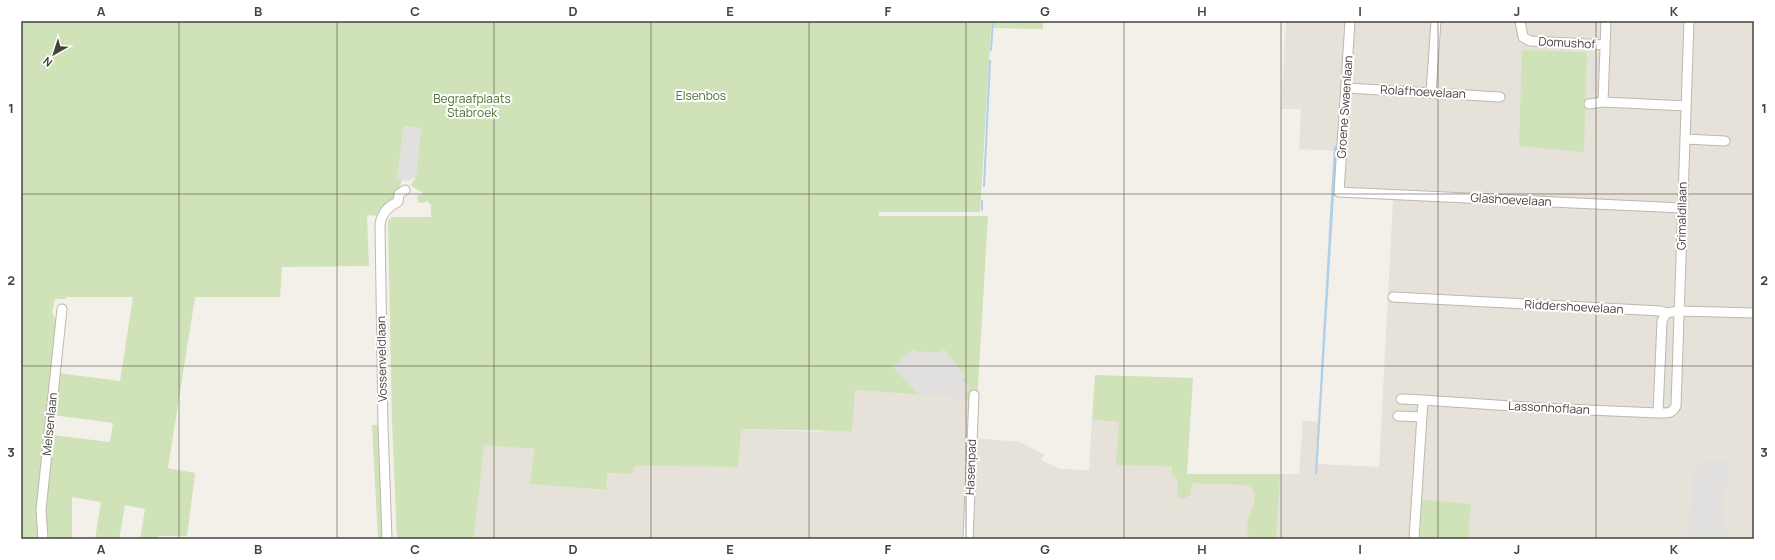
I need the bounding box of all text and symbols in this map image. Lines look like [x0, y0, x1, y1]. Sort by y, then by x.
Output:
text: A [97, 2, 106, 20]
text: B [254, 2, 262, 20]
text: C [410, 2, 420, 20]
text: D [568, 2, 578, 20]
text: E [726, 2, 734, 20]
text: F [885, 2, 892, 20]
text: G [1040, 2, 1050, 20]
text: H [1197, 2, 1207, 20]
text: I [1358, 2, 1362, 20]
text: J [1514, 2, 1520, 20]
text: K [1670, 2, 1679, 20]
street label: Domushof [1538, 33, 1597, 53]
north arrow [34, 34, 74, 74]
text: N [40, 54, 55, 70]
street label: Groene Swaenlaan [1332, 55, 1357, 159]
street label: Rolafhoevelaan [1380, 81, 1466, 102]
park label: Elsenbos [676, 87, 726, 104]
park label: Begraafplaats Stabroek [433, 90, 511, 121]
text: 1 [8, 99, 14, 117]
text: 1 [1761, 99, 1767, 117]
street label: Grimaldilaan [1672, 182, 1691, 250]
street label: Glashoevelaan [1470, 189, 1552, 210]
text: 2 [7, 271, 15, 289]
text: 2 [1760, 271, 1768, 289]
street label: Riddershoevelaan [1524, 295, 1624, 318]
street label: Vossenveldlaan [372, 316, 391, 402]
street label: Melsenlaan [38, 392, 61, 456]
street label: Lassonhoflaan [1508, 397, 1590, 418]
street label: Hasenpad [961, 439, 980, 495]
text: 3 [7, 443, 15, 461]
text: 3 [1760, 443, 1768, 461]
text: A [97, 540, 106, 558]
text: B [254, 540, 262, 558]
text: C [410, 540, 420, 558]
text: D [568, 540, 578, 558]
text: E [726, 540, 734, 558]
text: F [885, 540, 892, 558]
text: G [1040, 540, 1050, 558]
text: H [1197, 540, 1207, 558]
text: I [1358, 540, 1362, 558]
text: J [1514, 540, 1520, 558]
text: K [1670, 540, 1679, 558]

